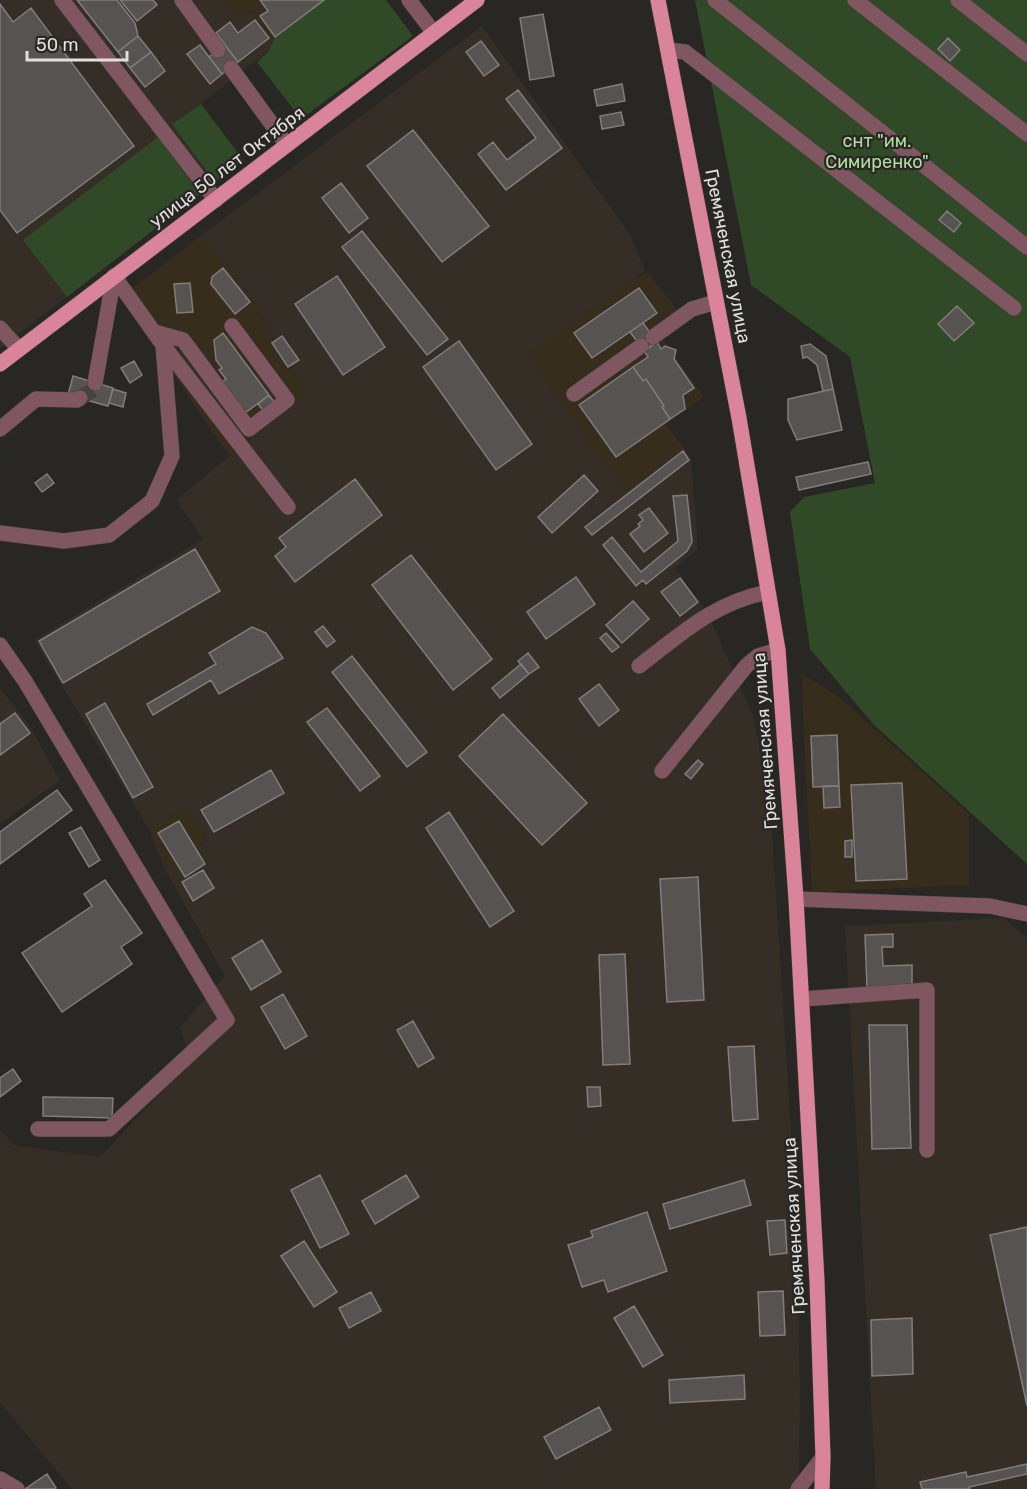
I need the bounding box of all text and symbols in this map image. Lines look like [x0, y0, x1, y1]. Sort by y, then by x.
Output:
scale bar [27, 24, 128, 62]
text: 50 m [36, 34, 79, 56]
street label: улица 50 лет Октября [145, 101, 309, 233]
park label: снт "им. Симиренко" [825, 130, 929, 173]
street label: Гремяченская улица [700, 167, 756, 345]
street label: Гремяченская улица [748, 652, 782, 830]
street label: Гремяченская улица [778, 1137, 810, 1315]

